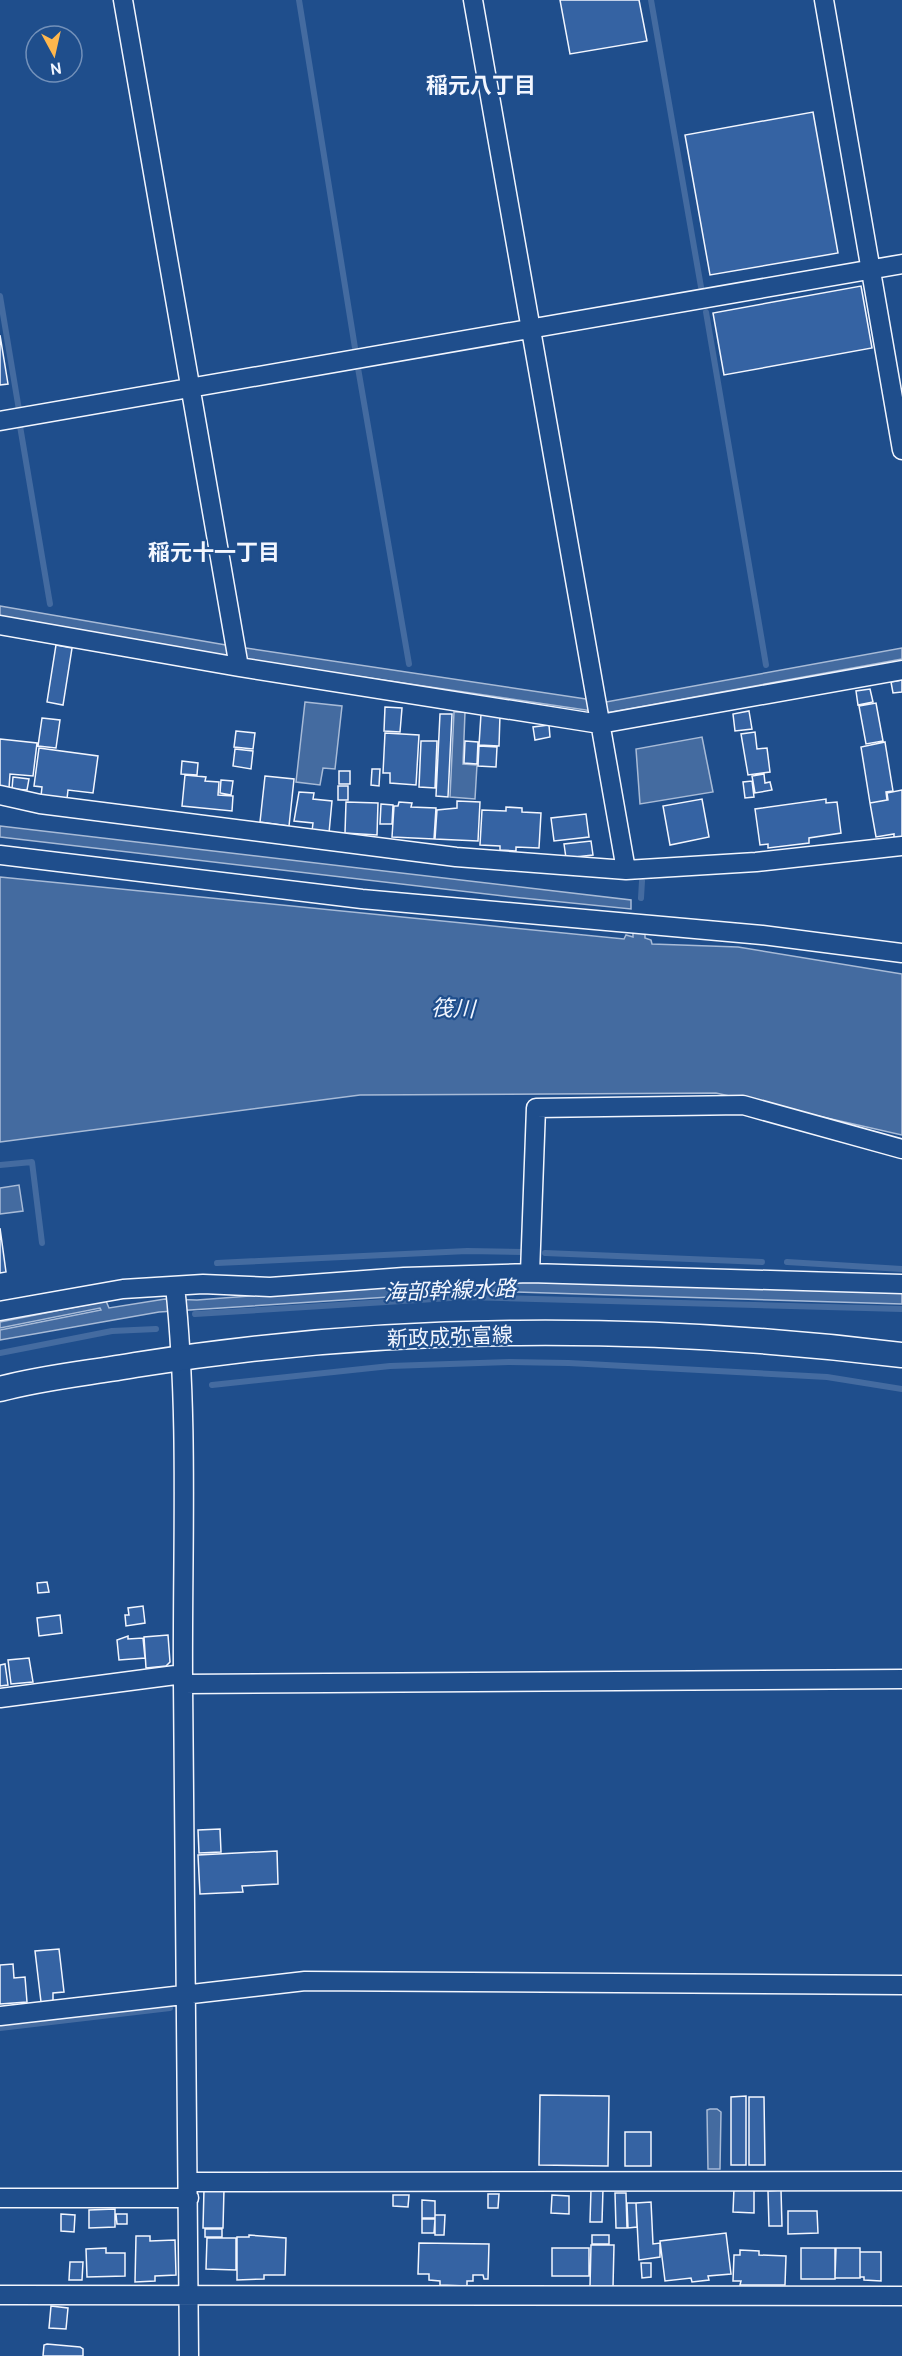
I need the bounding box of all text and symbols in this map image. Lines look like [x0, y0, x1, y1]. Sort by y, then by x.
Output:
north arrow [24, 24, 84, 84]
text: N [49, 58, 63, 79]
district label: 稲元八丁目 [426, 72, 536, 99]
district label: 稲元十一丁目 [148, 539, 280, 566]
water label: 筏川 [431, 994, 477, 1023]
water label: 海部幹線水路 [384, 1275, 518, 1306]
street label: 新政成弥富線 [387, 1322, 513, 1351]

